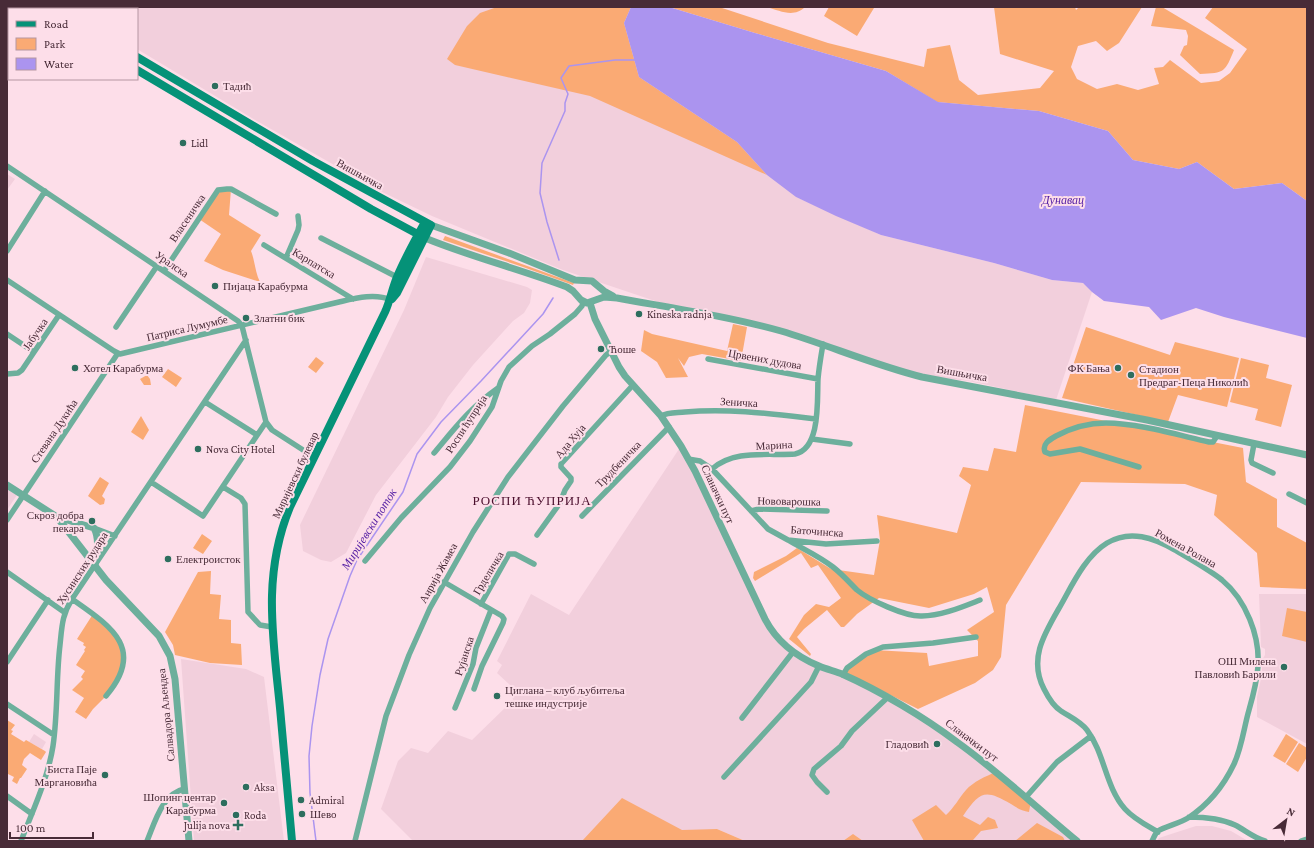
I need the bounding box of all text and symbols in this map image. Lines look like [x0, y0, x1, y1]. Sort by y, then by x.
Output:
legend [8, 8, 138, 80]
text: Road [44, 17, 69, 31]
text: Park [44, 37, 66, 51]
text: Water [44, 57, 74, 71]
place label: Тадић [223, 80, 252, 92]
marker: Тадић [210, 81, 220, 91]
place label: Lidl [191, 137, 208, 149]
marker: Lidl [178, 138, 188, 148]
street label: Вишњичка [335, 156, 385, 192]
street label: Власеничка [167, 192, 207, 244]
water label: Дунавац [1041, 193, 1084, 207]
street label: Карпатска [290, 246, 338, 281]
street label: Уралска [153, 248, 191, 280]
place label: Пијаца Карабурма [223, 280, 308, 292]
marker: Пијаца Карабурма [210, 281, 220, 291]
place label: Kineska radnja [647, 308, 712, 321]
marker: Kineska radnja [634, 309, 644, 319]
place label: Златни бик [254, 312, 306, 324]
street label: Патриса Лумумбе [145, 313, 229, 343]
marker: Златни бик [241, 313, 251, 323]
street label: Јабучка [20, 316, 50, 352]
place label: Ћоше [609, 343, 636, 355]
marker: Ћоше [596, 344, 606, 354]
street label: Црвених дудова [727, 347, 803, 371]
place label: Хотел Карабурма [83, 362, 163, 374]
place label: ФК Бања [1068, 362, 1110, 374]
marker: Хотел Карабурма [70, 363, 80, 373]
street label: Вишњичка [936, 363, 988, 383]
marker: ФК Бања [1113, 363, 1123, 373]
place label: Стадион Предраг-Пеца Николић [1139, 363, 1249, 388]
marker: Стадион Предраг-Пеца Николић [1126, 370, 1136, 380]
street label: Роспи ћуприја [443, 393, 489, 455]
street label: Зеничка [720, 395, 758, 409]
street label: Стевана Дукића [28, 397, 80, 465]
street label: Ада Хуја [552, 421, 588, 461]
street label: Миријевски булевар [270, 429, 321, 520]
street label: Трудбеничка [593, 438, 643, 490]
street label: Марина [755, 438, 793, 452]
place label: Nova City Hotel [206, 443, 275, 456]
marker: Nova City Hotel [193, 444, 203, 454]
street label: Сланачки пут [699, 463, 737, 525]
water label: Миријевски поток [338, 485, 400, 573]
district label: РОСПИ ЋУПРИЈА [472, 493, 592, 508]
street label: Нововарошка [757, 494, 821, 508]
place label: Скроз добра пекара [27, 509, 84, 534]
marker: Скроз добра пекара [87, 516, 97, 526]
street label: Баточинска [790, 523, 844, 539]
street label: Ромена Ролана [1153, 526, 1219, 570]
street label: Хусинских рудара [54, 529, 110, 606]
street label: Анрија Жамеа [417, 541, 459, 605]
street label: Грделичка [470, 549, 506, 597]
place label: Електроисток [176, 553, 241, 565]
marker: Електроисток [163, 554, 173, 564]
street label: Рујанска [452, 635, 476, 677]
place label: ОШ Милена Павловић Барили [1195, 655, 1276, 680]
marker: ОШ Милена Павловић Барили [1279, 662, 1289, 672]
street label: Салвадора Аљендеа [155, 668, 177, 762]
place label: Циглана – клуб љубитеља тешке индустрије [505, 684, 625, 709]
marker: Циглана – клуб љубитеља тешке индустрије [492, 691, 502, 701]
street label: Сланачки пут [943, 716, 1001, 764]
place label: Гладовић [885, 738, 929, 750]
marker: Гладовић [932, 739, 942, 749]
place label: Биста Паје Маргановића [35, 763, 97, 788]
marker: Биста Паје Маргановића [100, 770, 110, 780]
place label: Aksa [254, 781, 275, 793]
marker: Aksa [241, 782, 251, 792]
place label: Шопинг центар Карабурма [143, 791, 216, 816]
place label: Admiral [309, 794, 345, 806]
marker: Admiral [296, 795, 306, 805]
marker: Шопинг центар Карабурма [219, 798, 229, 808]
north arrow [1266, 800, 1306, 840]
text: N [1285, 804, 1298, 819]
place label: Шево [310, 808, 337, 820]
place label: Roda [244, 809, 266, 821]
marker: Шево [297, 809, 307, 819]
marker: Roda [231, 810, 241, 820]
scale bar [10, 814, 93, 840]
place label: Julija nova [183, 819, 230, 832]
marker: Julija nova [233, 820, 243, 830]
text: 100 m [16, 821, 46, 835]

